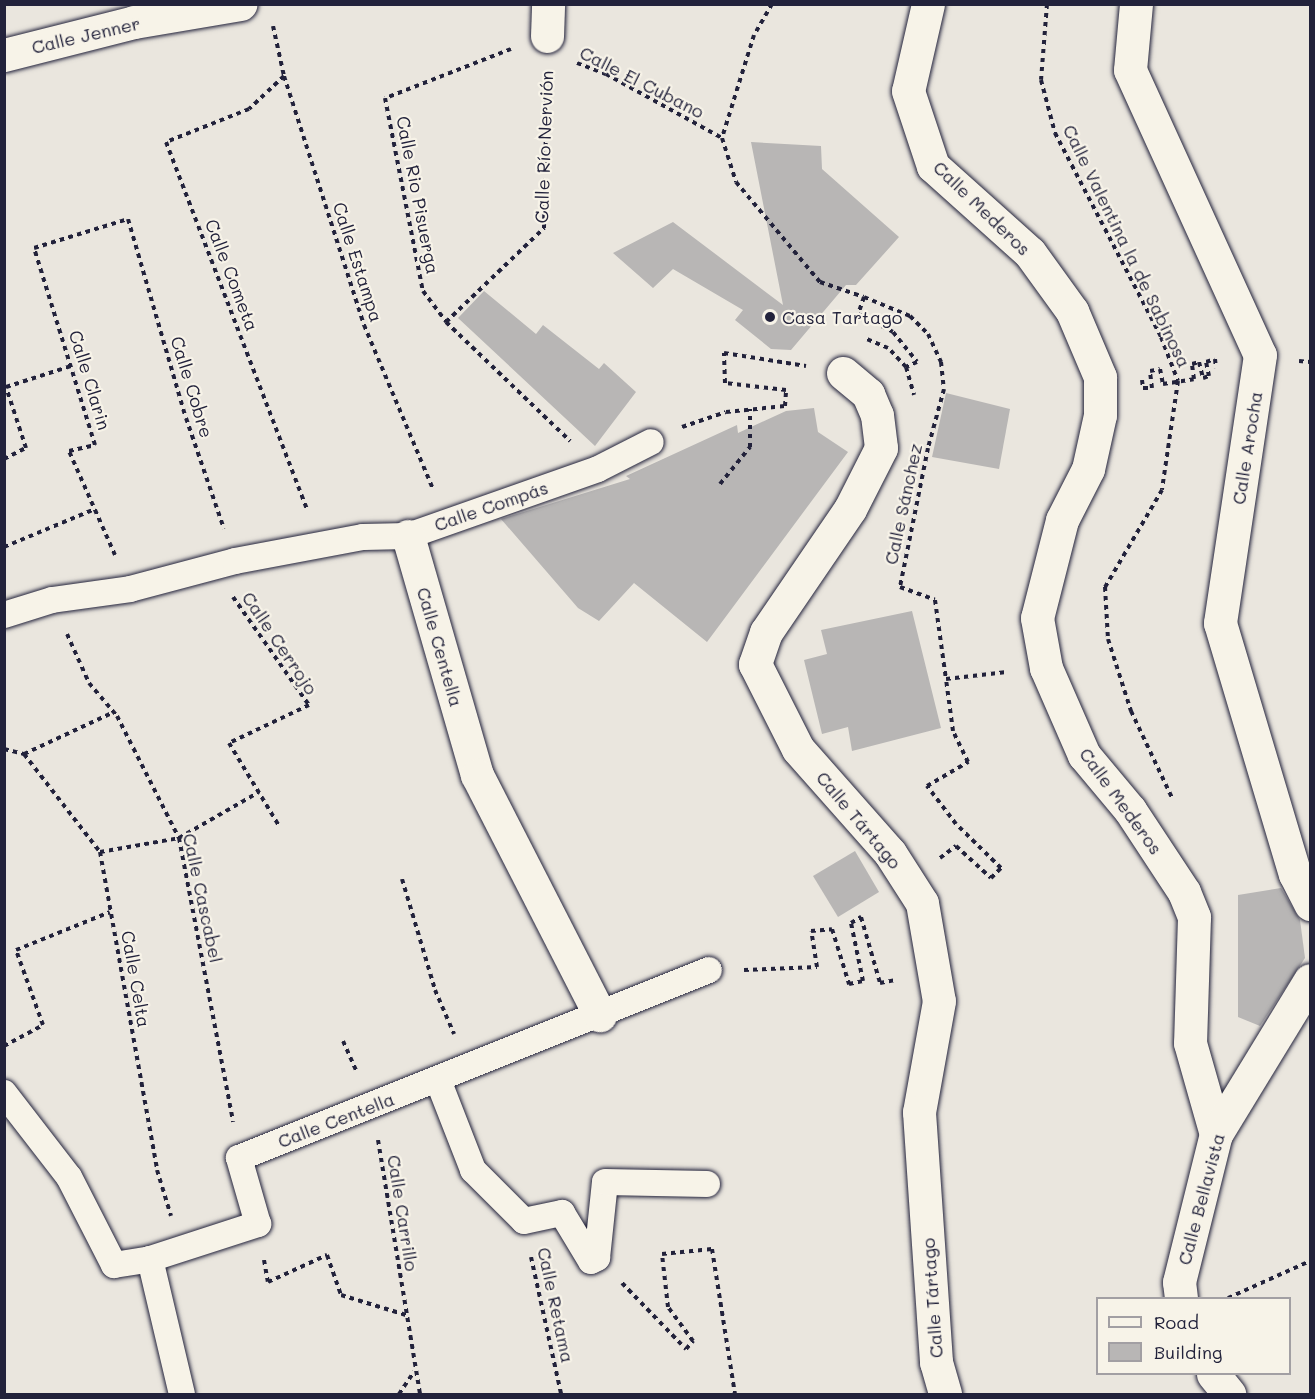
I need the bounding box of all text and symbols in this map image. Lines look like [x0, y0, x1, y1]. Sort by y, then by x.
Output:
street label: Calle Jenner [29, 12, 143, 58]
street label: Calle El Cubano [576, 41, 708, 123]
street label: Calle Río Nervión [531, 70, 557, 224]
street label: Calle Rio Pisuerga [392, 114, 444, 276]
street label: Calle Valentina la de Sabinosa [1059, 121, 1195, 371]
street label: Calle Mederos [929, 156, 1035, 260]
street label: Calle Estampa [328, 199, 388, 325]
street label: Calle Cometa [201, 216, 263, 334]
place label: Casa Tartago [782, 306, 902, 328]
marker: Casa Tartago [763, 310, 777, 324]
street label: Calle Clarin [65, 328, 115, 432]
street label: Calle Cobre [166, 334, 218, 440]
street label: Calle Arocha [1227, 390, 1267, 506]
street label: Calle Sánchez [880, 441, 926, 567]
street label: Calle Compás [431, 476, 551, 536]
street label: Calle Centella [413, 585, 467, 709]
street label: Calle Cerrojo [238, 587, 322, 699]
street label: Calle Mederos [1075, 743, 1167, 859]
street label: Calle Tártago [812, 767, 906, 873]
street label: Calle Cascabel [179, 831, 227, 965]
street label: Calle Celta [117, 929, 155, 1029]
street label: Calle Centella [275, 1088, 397, 1152]
street label: Calle Bellavista [1173, 1131, 1229, 1267]
street label: Calle Carrillo [383, 1153, 423, 1273]
street label: Calle Tártago [917, 1237, 947, 1359]
street label: Calle Retama [533, 1245, 579, 1365]
legend [1096, 1297, 1291, 1375]
text: Road [1154, 1310, 1199, 1334]
text: Building [1154, 1340, 1222, 1364]

